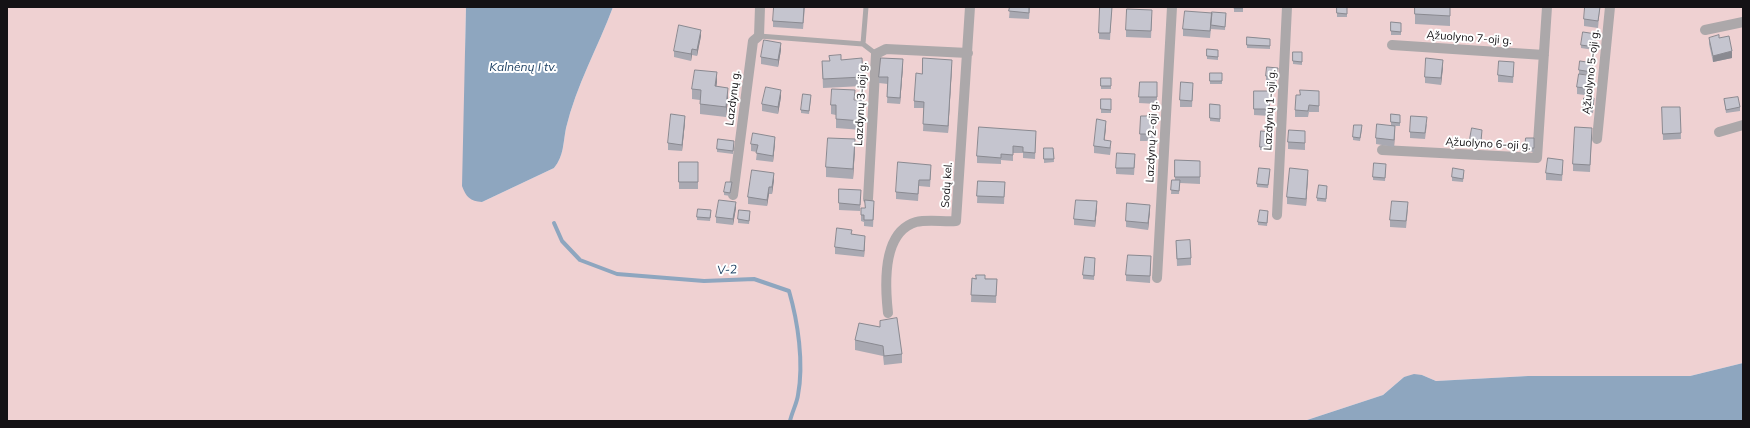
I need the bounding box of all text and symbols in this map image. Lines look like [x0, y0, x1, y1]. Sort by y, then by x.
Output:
street label: Ąžuolyno 7-oji g. [1426, 28, 1512, 48]
street label: Ąžuolyno 5-oji g. [1580, 29, 1602, 115]
water label: Kalnėnų I tv. [489, 60, 557, 74]
street label: Lazdynų 3-ioji g. [852, 62, 870, 146]
street label: Lazdynų 1-oji g. [1261, 69, 1279, 151]
street label: Lazdynų g. [723, 70, 743, 126]
street label: Lazdynų 2-oji g. [1143, 101, 1161, 183]
street label: Ąžuolyno 6-oji g. [1445, 135, 1531, 153]
street label: Sodų kel. [939, 162, 955, 208]
water label: V-2 [717, 262, 737, 278]

